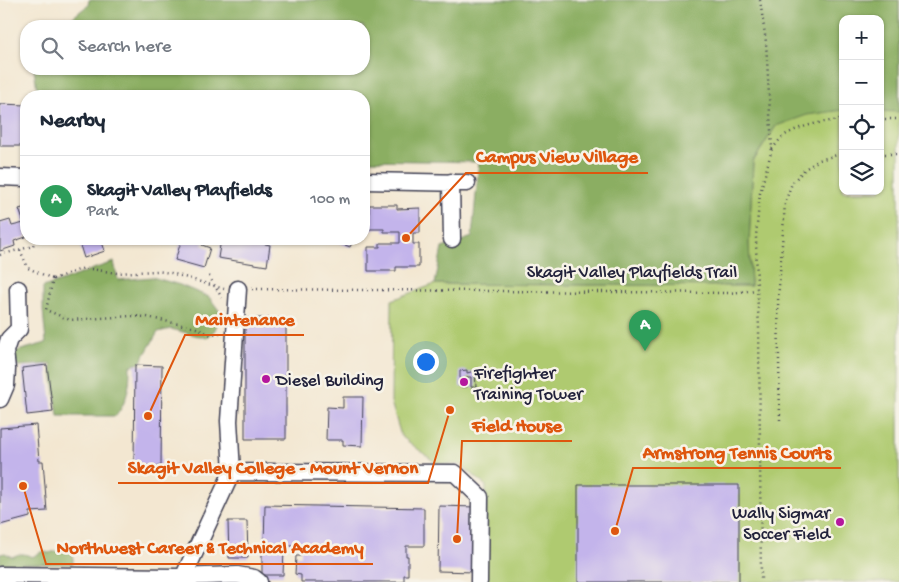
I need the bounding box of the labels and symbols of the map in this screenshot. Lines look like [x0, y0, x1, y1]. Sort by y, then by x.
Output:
callout: Campus View Village [466, 139, 648, 173]
text: Campus View Village [475, 147, 639, 170]
street label: Skagit Valley Playfields Trail [527, 263, 737, 284]
callout: Maintenance [185, 301, 304, 335]
text: Maintenance [195, 310, 296, 333]
pin: A [629, 310, 661, 351]
your location [413, 349, 439, 375]
place label: Firefighter Training Tower [473, 364, 584, 406]
place label: Diesel Building [275, 371, 384, 392]
marker: Diesel Building [260, 373, 272, 385]
marker: Firefighter Training Tower [458, 376, 470, 388]
callout: Field House [462, 407, 572, 441]
text: Field House [471, 416, 563, 439]
callout: Armstrong Tennis Courts [633, 434, 841, 468]
text: Armstrong Tennis Courts [642, 443, 832, 466]
callout: Skagit Valley College - Mount Vernon [118, 449, 428, 483]
text: Skagit Valley College - Mount Vernon [128, 458, 419, 481]
place label: Wally Sigmar Soccer Field [732, 504, 832, 546]
marker: Wally Sigmar Soccer Field [834, 516, 846, 528]
callout: Northwest Career & Technical Academy [46, 530, 373, 564]
text: Northwest Career & Technical Academy [56, 538, 364, 561]

